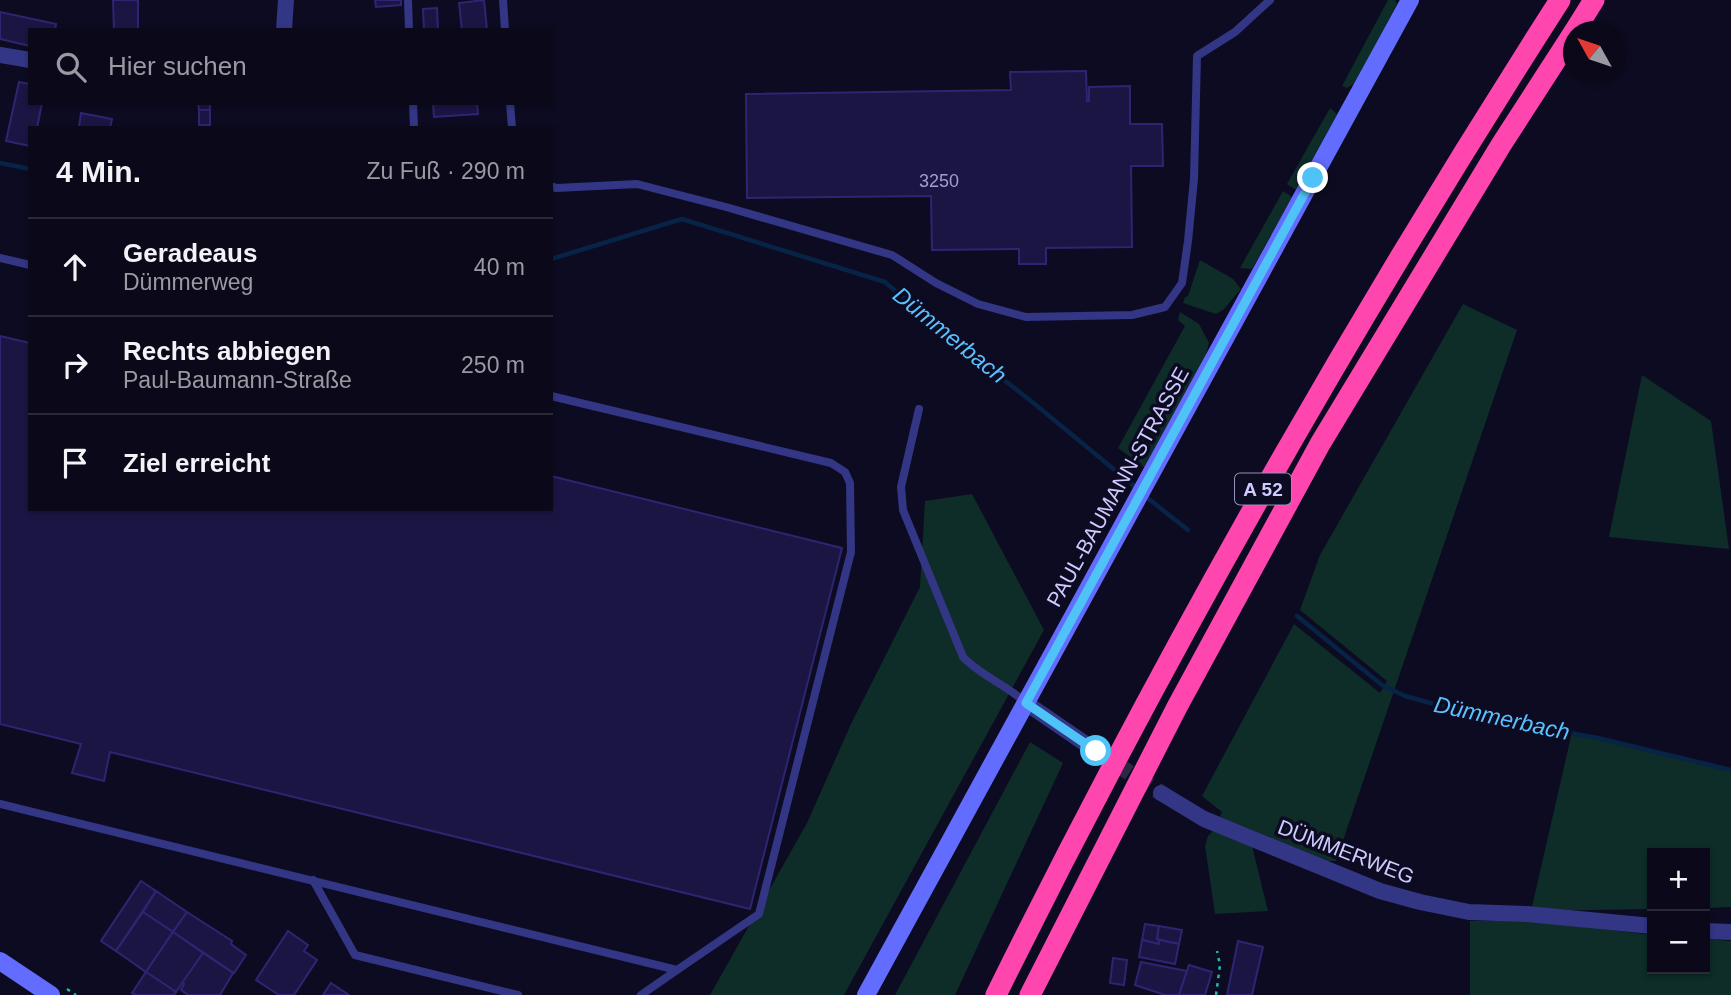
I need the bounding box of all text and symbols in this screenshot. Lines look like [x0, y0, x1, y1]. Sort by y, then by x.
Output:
north arrow [1563, 21, 1626, 84]
search box [28, 28, 553, 105]
icon: search [52, 48, 90, 86]
text: Hier suchen [108, 51, 247, 81]
text: 4 Min. [56, 155, 141, 188]
text: Zu Fuß · 290 m [367, 158, 525, 184]
route end [1297, 162, 1328, 193]
house number: 3250 [919, 171, 959, 191]
text: Geradeaus [123, 238, 257, 268]
icon: ahead [56, 248, 94, 286]
text: 40 m [474, 254, 525, 280]
text: Dümmerweg [123, 269, 253, 295]
water label: Dümmerbach [888, 281, 1012, 389]
text: Rechts abbiegen [123, 336, 331, 366]
icon: right [56, 346, 94, 384]
text: 250 m [461, 352, 525, 378]
street label: PAUL-BAUMANN-STRASSE [1042, 363, 1193, 611]
text: Paul-Baumann-Straße [123, 367, 352, 393]
icon: arrive [56, 444, 94, 482]
text: Ziel erreicht [123, 448, 270, 478]
road number: A 52 [1235, 474, 1291, 504]
water label: Dümmerbach [1432, 691, 1572, 745]
route start [1080, 735, 1111, 766]
street label: DÜMMERWEG [1275, 815, 1418, 888]
map controls [1647, 848, 1710, 974]
button: + [1647, 848, 1710, 911]
button: − [1647, 911, 1710, 974]

